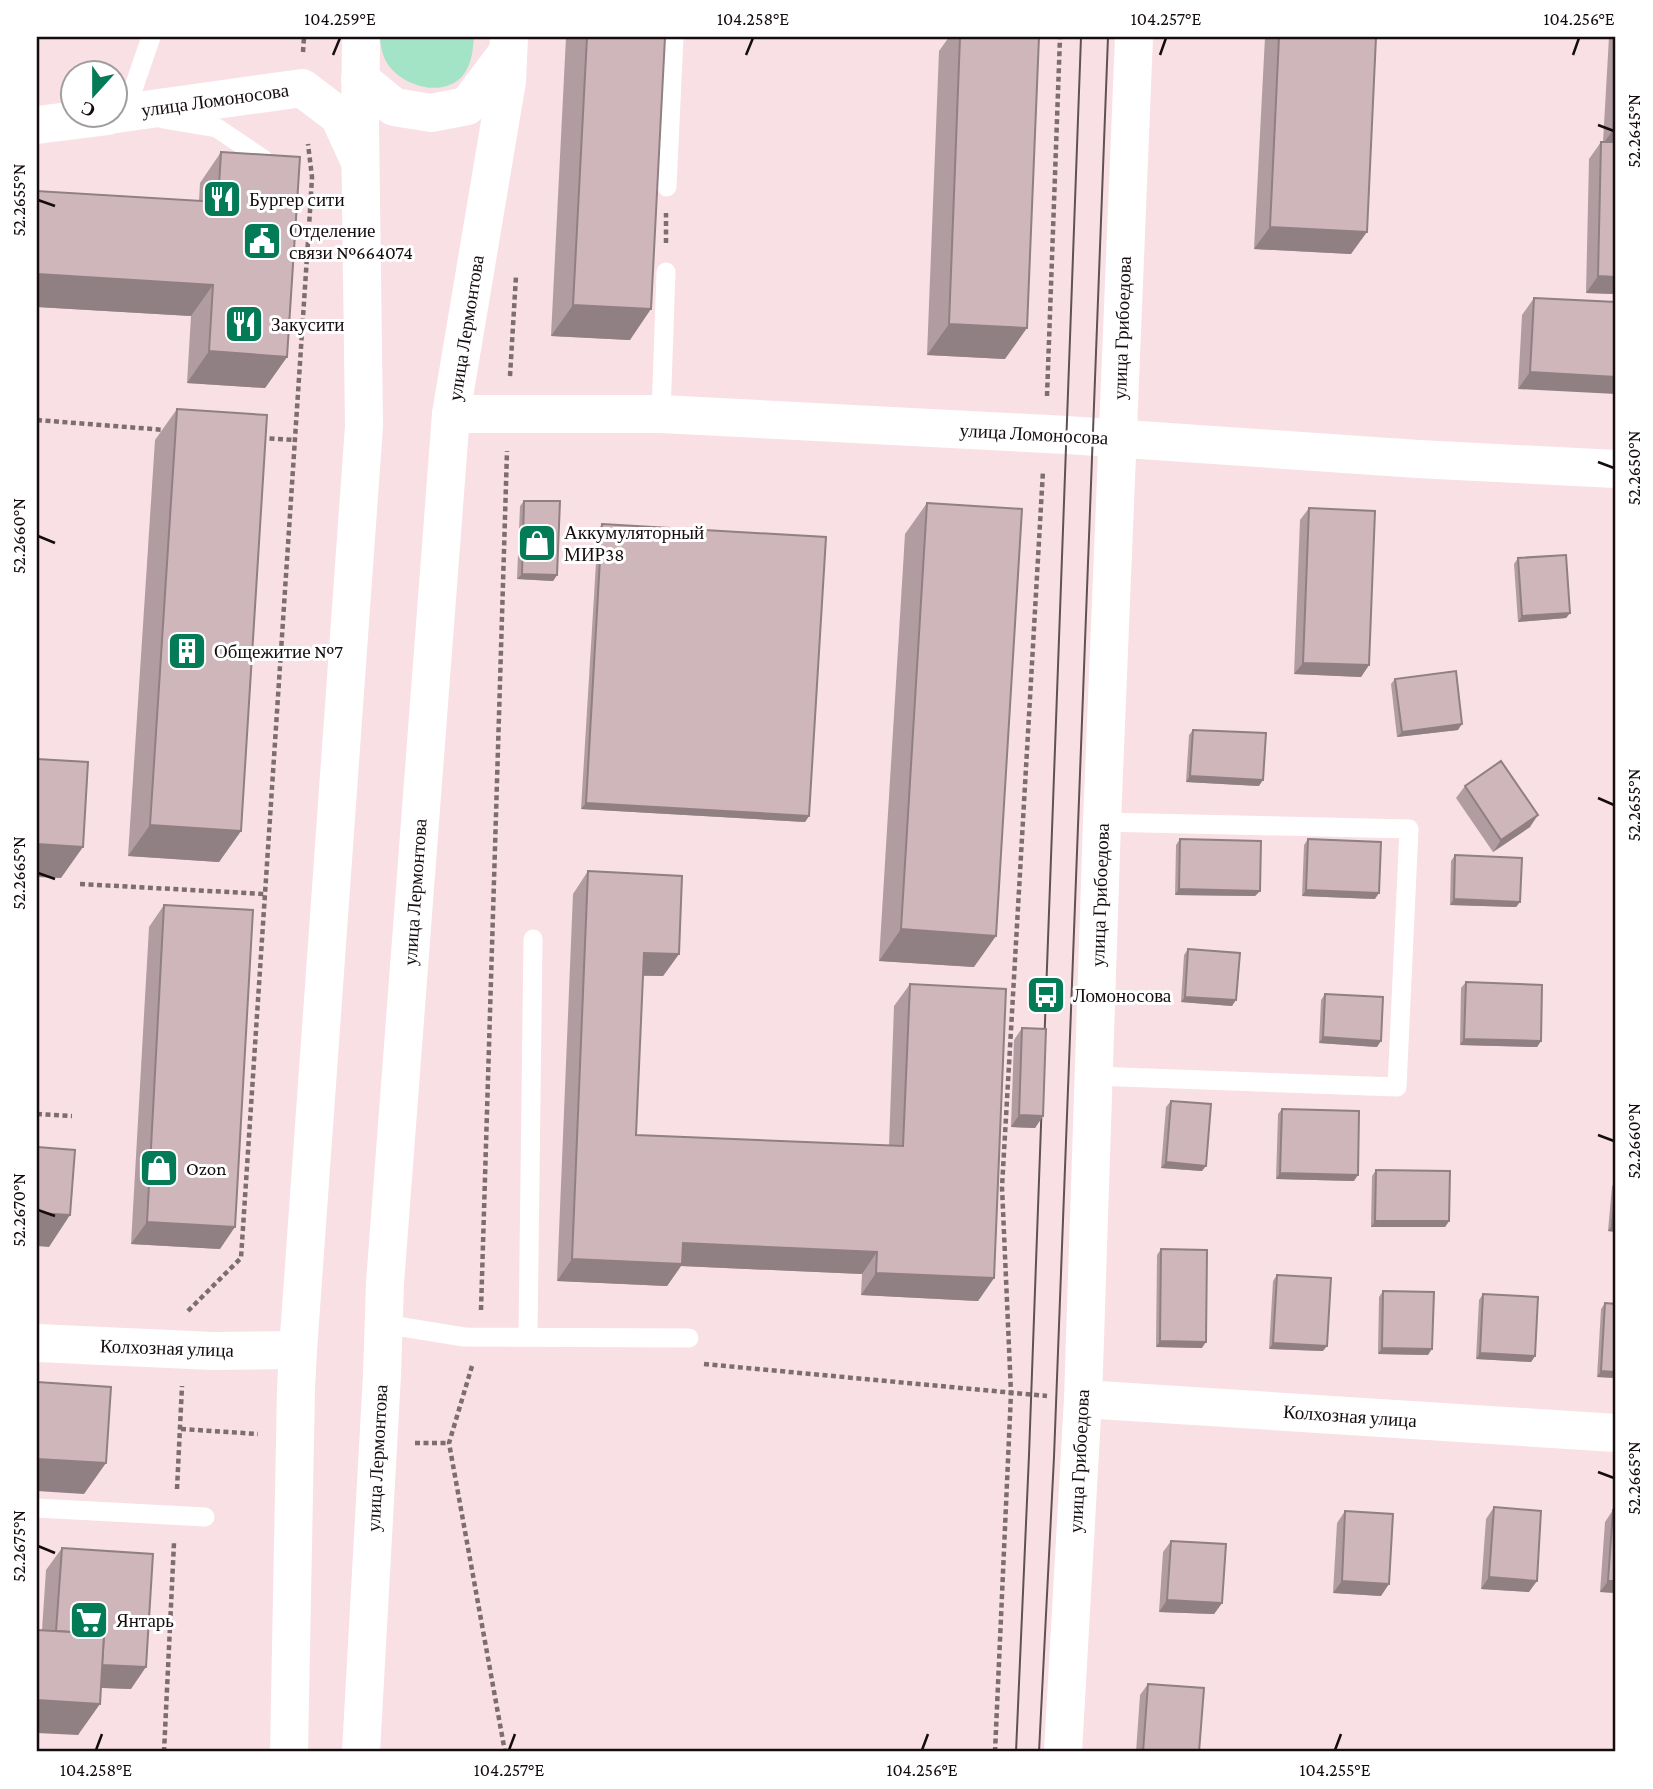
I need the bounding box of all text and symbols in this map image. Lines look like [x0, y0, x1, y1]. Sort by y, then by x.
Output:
text: 104.259°E [304, 9, 376, 29]
text: 104.258°E [717, 9, 789, 29]
text: 104.257°E [1131, 9, 1201, 29]
text: 104.256°E [1543, 9, 1615, 29]
north arrow [60, 60, 130, 130]
street label: улица Ломоносова [140, 79, 291, 121]
text: 52.2645°N [1624, 94, 1644, 168]
text: С [78, 97, 98, 122]
text: 52.2655°N [9, 163, 29, 237]
restaurant icon: Бургер сити [201, 178, 243, 220]
place label: Бургер сити [249, 189, 345, 210]
public building icon: Отделение связи №664074 [241, 220, 283, 262]
place label: Отделение связи №664074 [289, 220, 413, 263]
street label: улица Лермонтова [444, 253, 488, 402]
street label: улица Грибоедова [1109, 255, 1135, 400]
restaurant icon: Закусити [223, 303, 265, 345]
place label: Закусити [271, 314, 345, 335]
street label: улица Ломоносова [959, 420, 1109, 448]
text: 52.2650°N [1624, 430, 1644, 506]
text: 52.2660°N [9, 498, 29, 574]
shop icon: Аккумуляторный МИР38 [516, 522, 558, 564]
place label: Аккумуляторный МИР38 [564, 522, 704, 565]
building icon: Общежитие №7 [166, 630, 208, 672]
place label: Общежитие №7 [214, 641, 343, 662]
text: 52.2655°N [1624, 768, 1644, 842]
street label: улица Лермонтова [399, 817, 431, 966]
street label: улица Грибоедова [1087, 822, 1113, 967]
text: 52.2665°N [9, 836, 29, 910]
bus stop icon: Ломоносова [1025, 974, 1067, 1016]
place label: Ломоносова [1073, 985, 1172, 1006]
text: 52.2660°N [1624, 1103, 1644, 1179]
shop icon: Ozon [138, 1147, 180, 1189]
place label: Ozon [186, 1158, 226, 1179]
text: 52.2670°N [9, 1173, 29, 1247]
street label: Колхозная улица [100, 1335, 235, 1361]
street label: улица Лермонтова [363, 1383, 391, 1532]
street label: улица Грибоедова [1065, 1388, 1093, 1533]
street label: Колхозная улица [1282, 1401, 1418, 1431]
text: 52.2665°N [1624, 1441, 1644, 1515]
text: 52.2675°N [9, 1510, 29, 1582]
supermarket icon: Янтарь [68, 1599, 110, 1641]
place label: Янтарь [116, 1610, 174, 1631]
text: 104.258°E [60, 1760, 132, 1780]
text: 104.257°E [474, 1760, 544, 1780]
text: 104.256°E [886, 1760, 958, 1780]
text: 104.255°E [1300, 1760, 1371, 1780]

